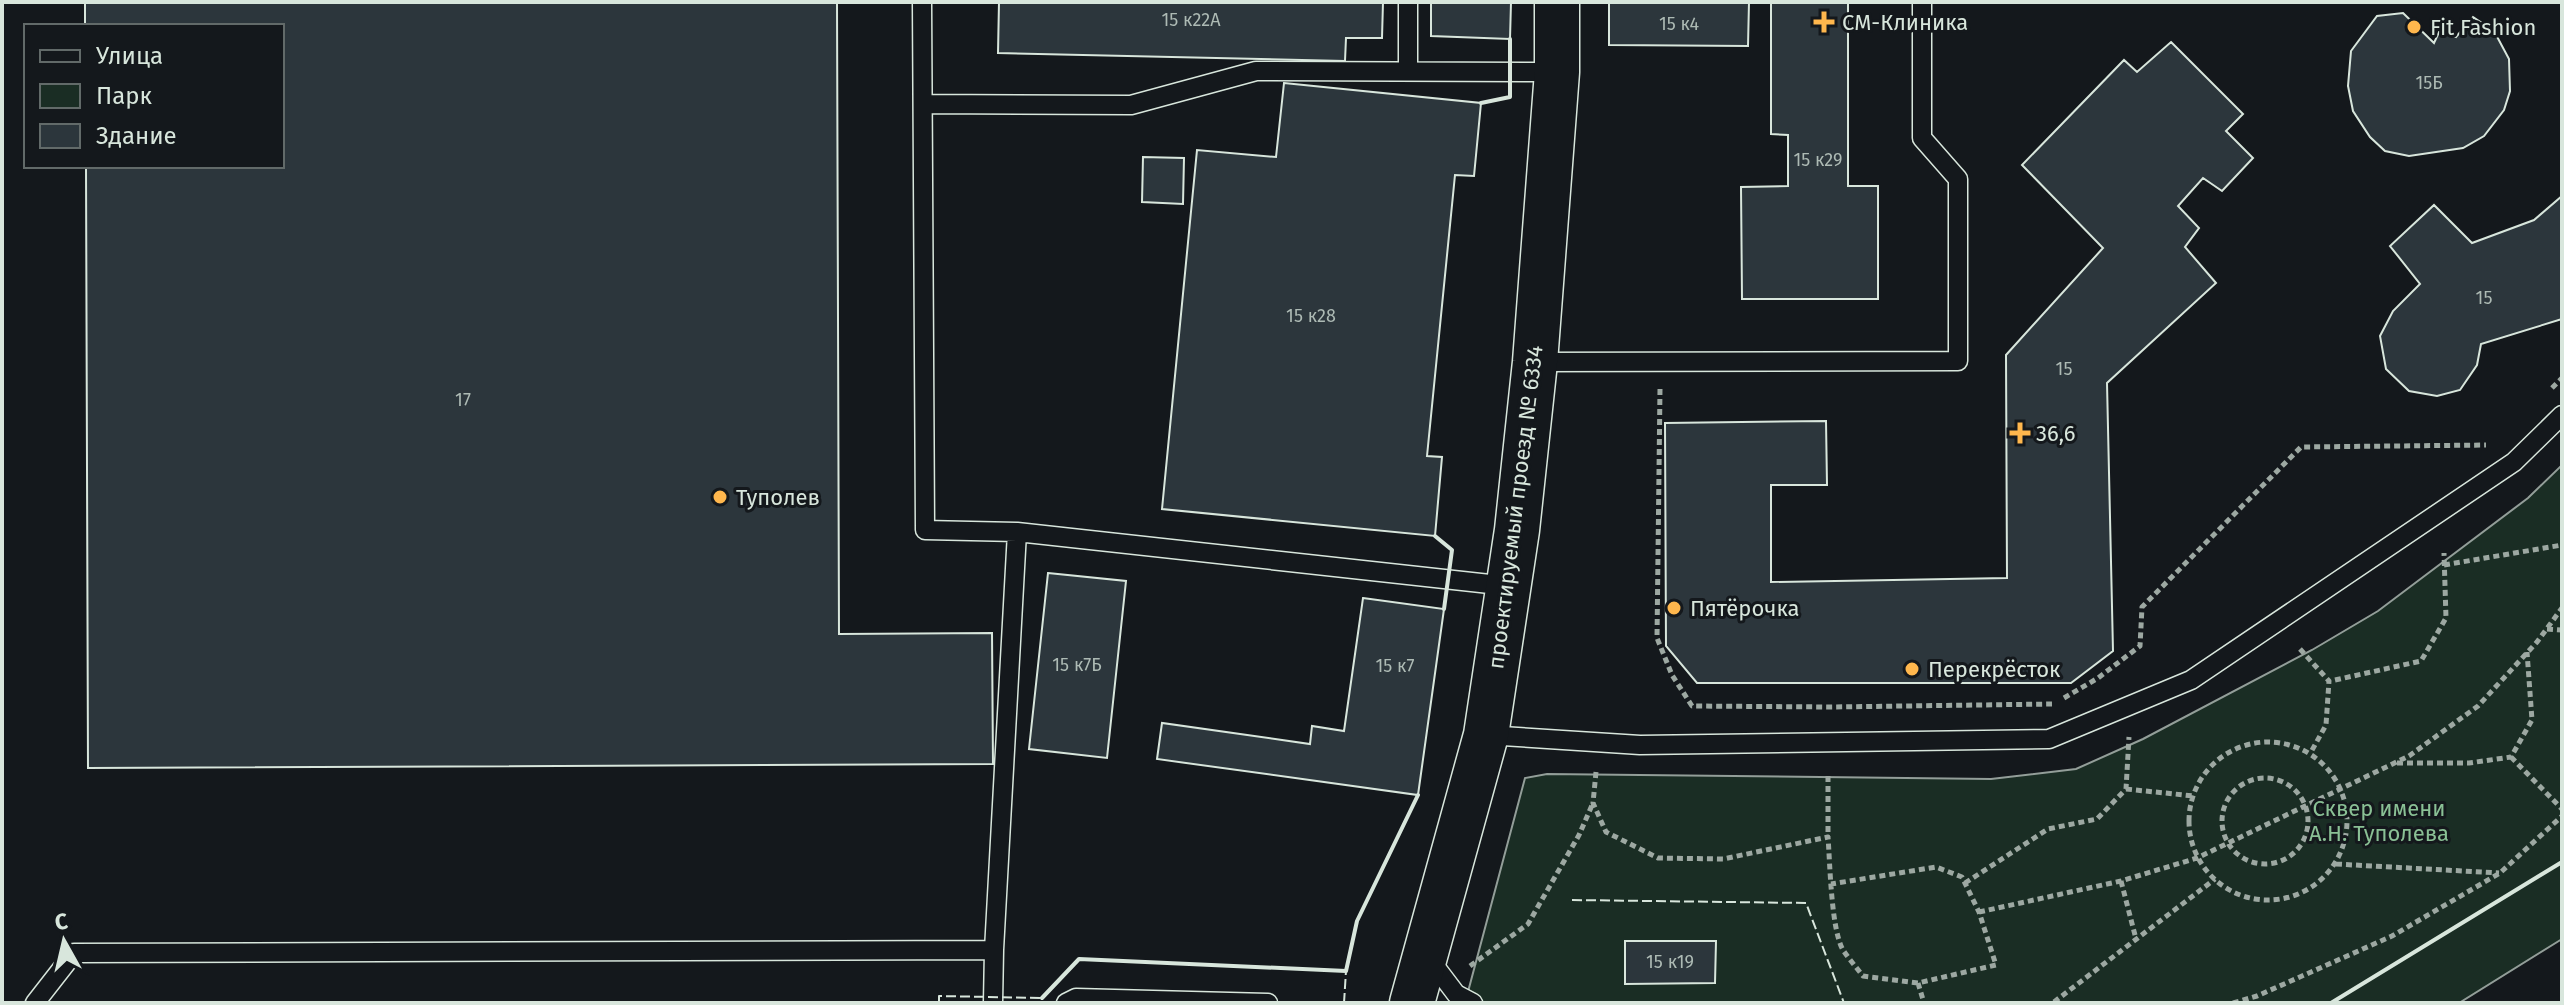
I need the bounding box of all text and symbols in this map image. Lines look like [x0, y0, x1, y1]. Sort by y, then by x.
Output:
house number: 15 к22А [1161, 9, 1221, 31]
place label: СМ-Клиника [1842, 9, 1968, 36]
marker: СМ-Клиника [1813, 11, 1835, 33]
house number: 15 к4 [1659, 13, 1700, 35]
place label: Fit Fashion [2430, 14, 2536, 41]
marker: Fit Fashion [2405, 18, 2423, 36]
legend [24, 24, 284, 168]
text: Улица [96, 42, 163, 70]
house number: 15Б [2415, 72, 2443, 94]
text: Парк [96, 82, 153, 110]
text: Здание [96, 122, 177, 150]
house number: 15 к29 [1793, 149, 1843, 171]
house number: 15 [2476, 287, 2492, 309]
house number: 15 к28 [1286, 305, 1336, 327]
street label: проектируемый проезд № 6334 [1482, 343, 1549, 670]
house number: 15 [2056, 358, 2072, 380]
house number: 17 [455, 389, 471, 411]
place label: 36,6 [2036, 420, 2076, 447]
marker: 36,6 [2011, 424, 2029, 442]
place label: Туполев [736, 484, 820, 511]
marker: Туполев [711, 488, 729, 506]
place label: Пятёрочка [1690, 595, 1799, 622]
marker: Пятёрочка [1665, 599, 1683, 617]
house number: 15 к7Б [1052, 654, 1102, 676]
house number: 15 к7 [1376, 655, 1414, 677]
place label: Перекрёсток [1928, 656, 2061, 683]
marker: Перекрёсток [1903, 660, 1921, 678]
park label: Сквер имени А.Н. Туполева [2309, 795, 2449, 847]
north arrow [24, 901, 104, 981]
text: С [53, 907, 70, 936]
house number: 15 к19 [1646, 951, 1694, 973]

